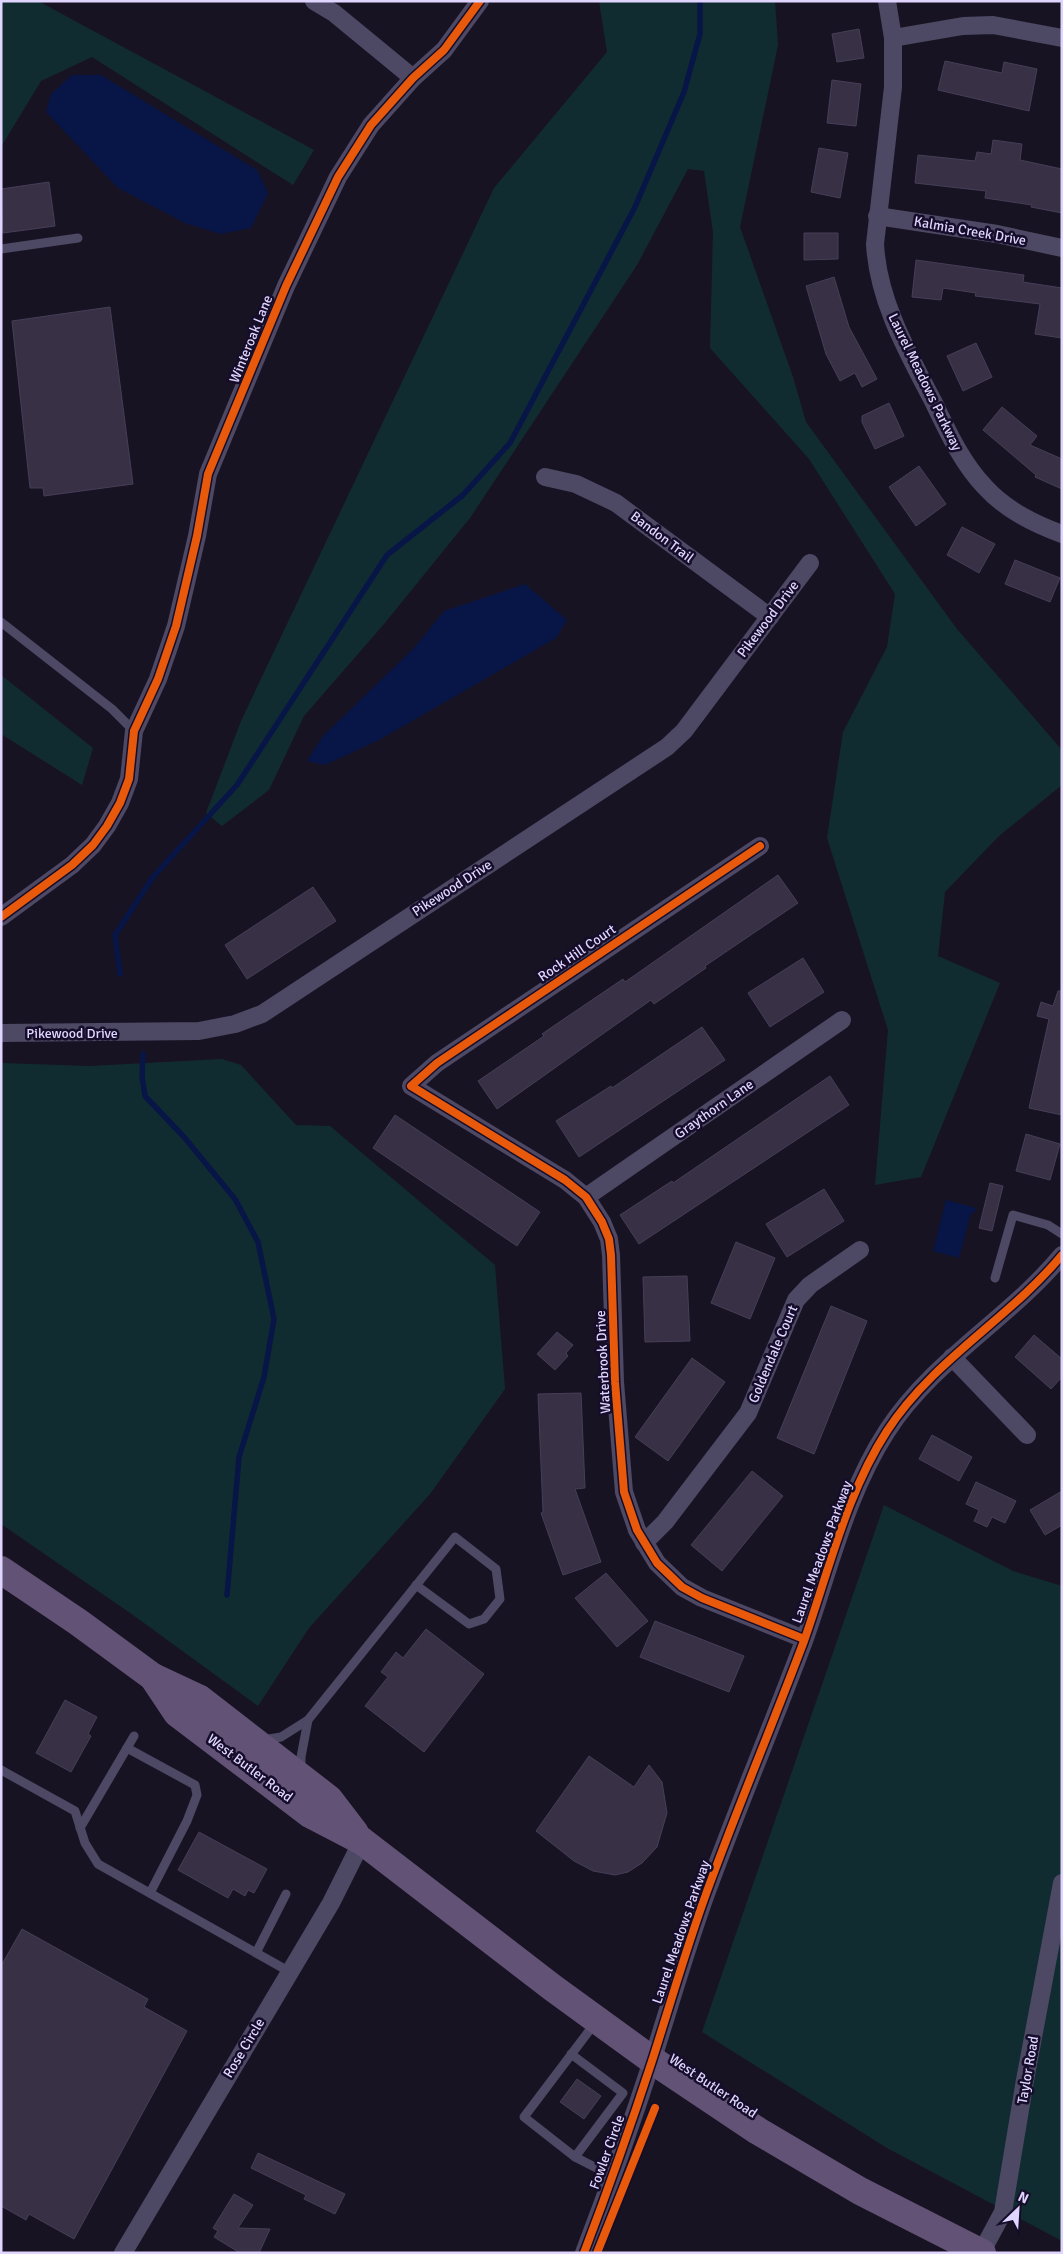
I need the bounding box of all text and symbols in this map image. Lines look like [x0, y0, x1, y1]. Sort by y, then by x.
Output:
street label: Kalmia Creek Drive [913, 213, 1027, 249]
street label: Winteroak Lane [226, 293, 276, 385]
street label: Laurel Meadows Parkway [884, 311, 966, 454]
street label: Bandon Trail [627, 508, 697, 566]
street label: Pikewood Drive [734, 577, 802, 661]
street label: Pikewood Drive [409, 856, 495, 920]
street label: Rock Hill Court [535, 921, 619, 985]
street label: Pikewood Drive [26, 1025, 118, 1042]
street label: Graythorn Lane [671, 1076, 757, 1142]
street label: Goldendale Court [745, 1302, 801, 1405]
street label: Waterbrook Drive [592, 1310, 614, 1414]
street label: Laurel Meadows Parkway [788, 1478, 856, 1626]
street label: West Butler Road [204, 1730, 296, 1806]
street label: Laurel Meadows Parkway [648, 1858, 714, 2006]
street label: Rose Circle [220, 2015, 268, 2081]
street label: Taylor Road [1014, 2035, 1042, 2105]
street label: West Butler Road [666, 2050, 760, 2122]
street label: Fowler Circle [586, 2112, 628, 2192]
north arrow [993, 2184, 1043, 2234]
text: N [1015, 2188, 1031, 2207]

